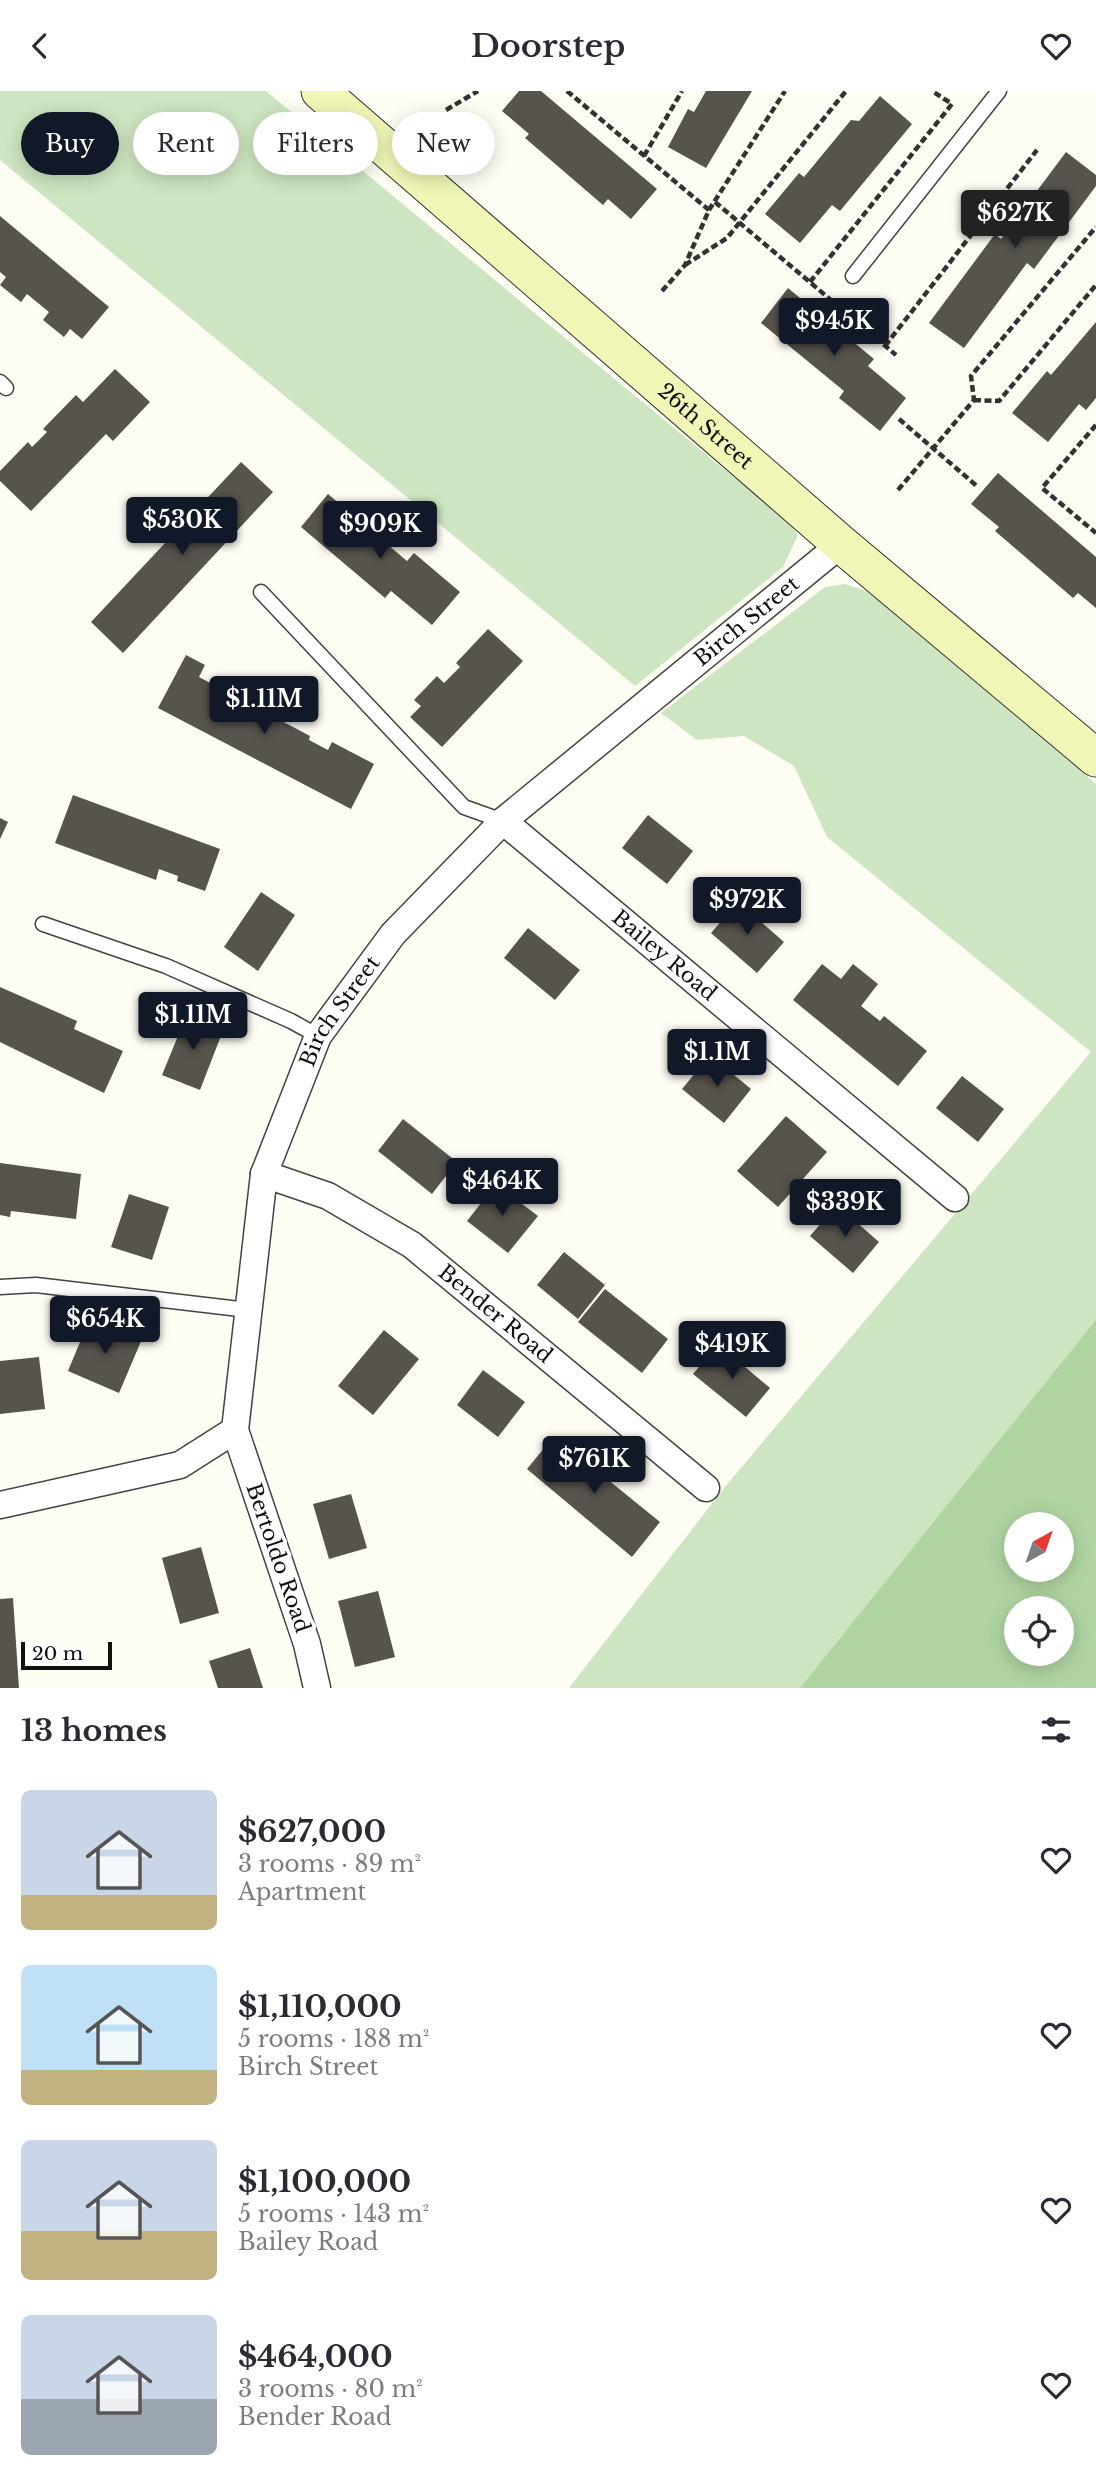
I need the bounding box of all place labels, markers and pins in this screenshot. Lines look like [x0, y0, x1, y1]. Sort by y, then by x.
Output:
pin: $627K [966, 191, 1064, 250]
pin: $945K [785, 299, 883, 358]
pin: $530K [133, 497, 231, 557]
pin: $909K [331, 501, 429, 561]
pin: $1.11M [207, 677, 321, 736]
pin: $972K [698, 877, 796, 937]
pin: $1.11M [136, 993, 250, 1052]
pin: $1.1M [668, 1030, 766, 1089]
pin: $464K [453, 1159, 551, 1218]
pin: $339K [796, 1179, 894, 1239]
pin: $654K [56, 1297, 154, 1356]
pin: $419K [683, 1321, 781, 1381]
pin: $761K [545, 1437, 643, 1496]

